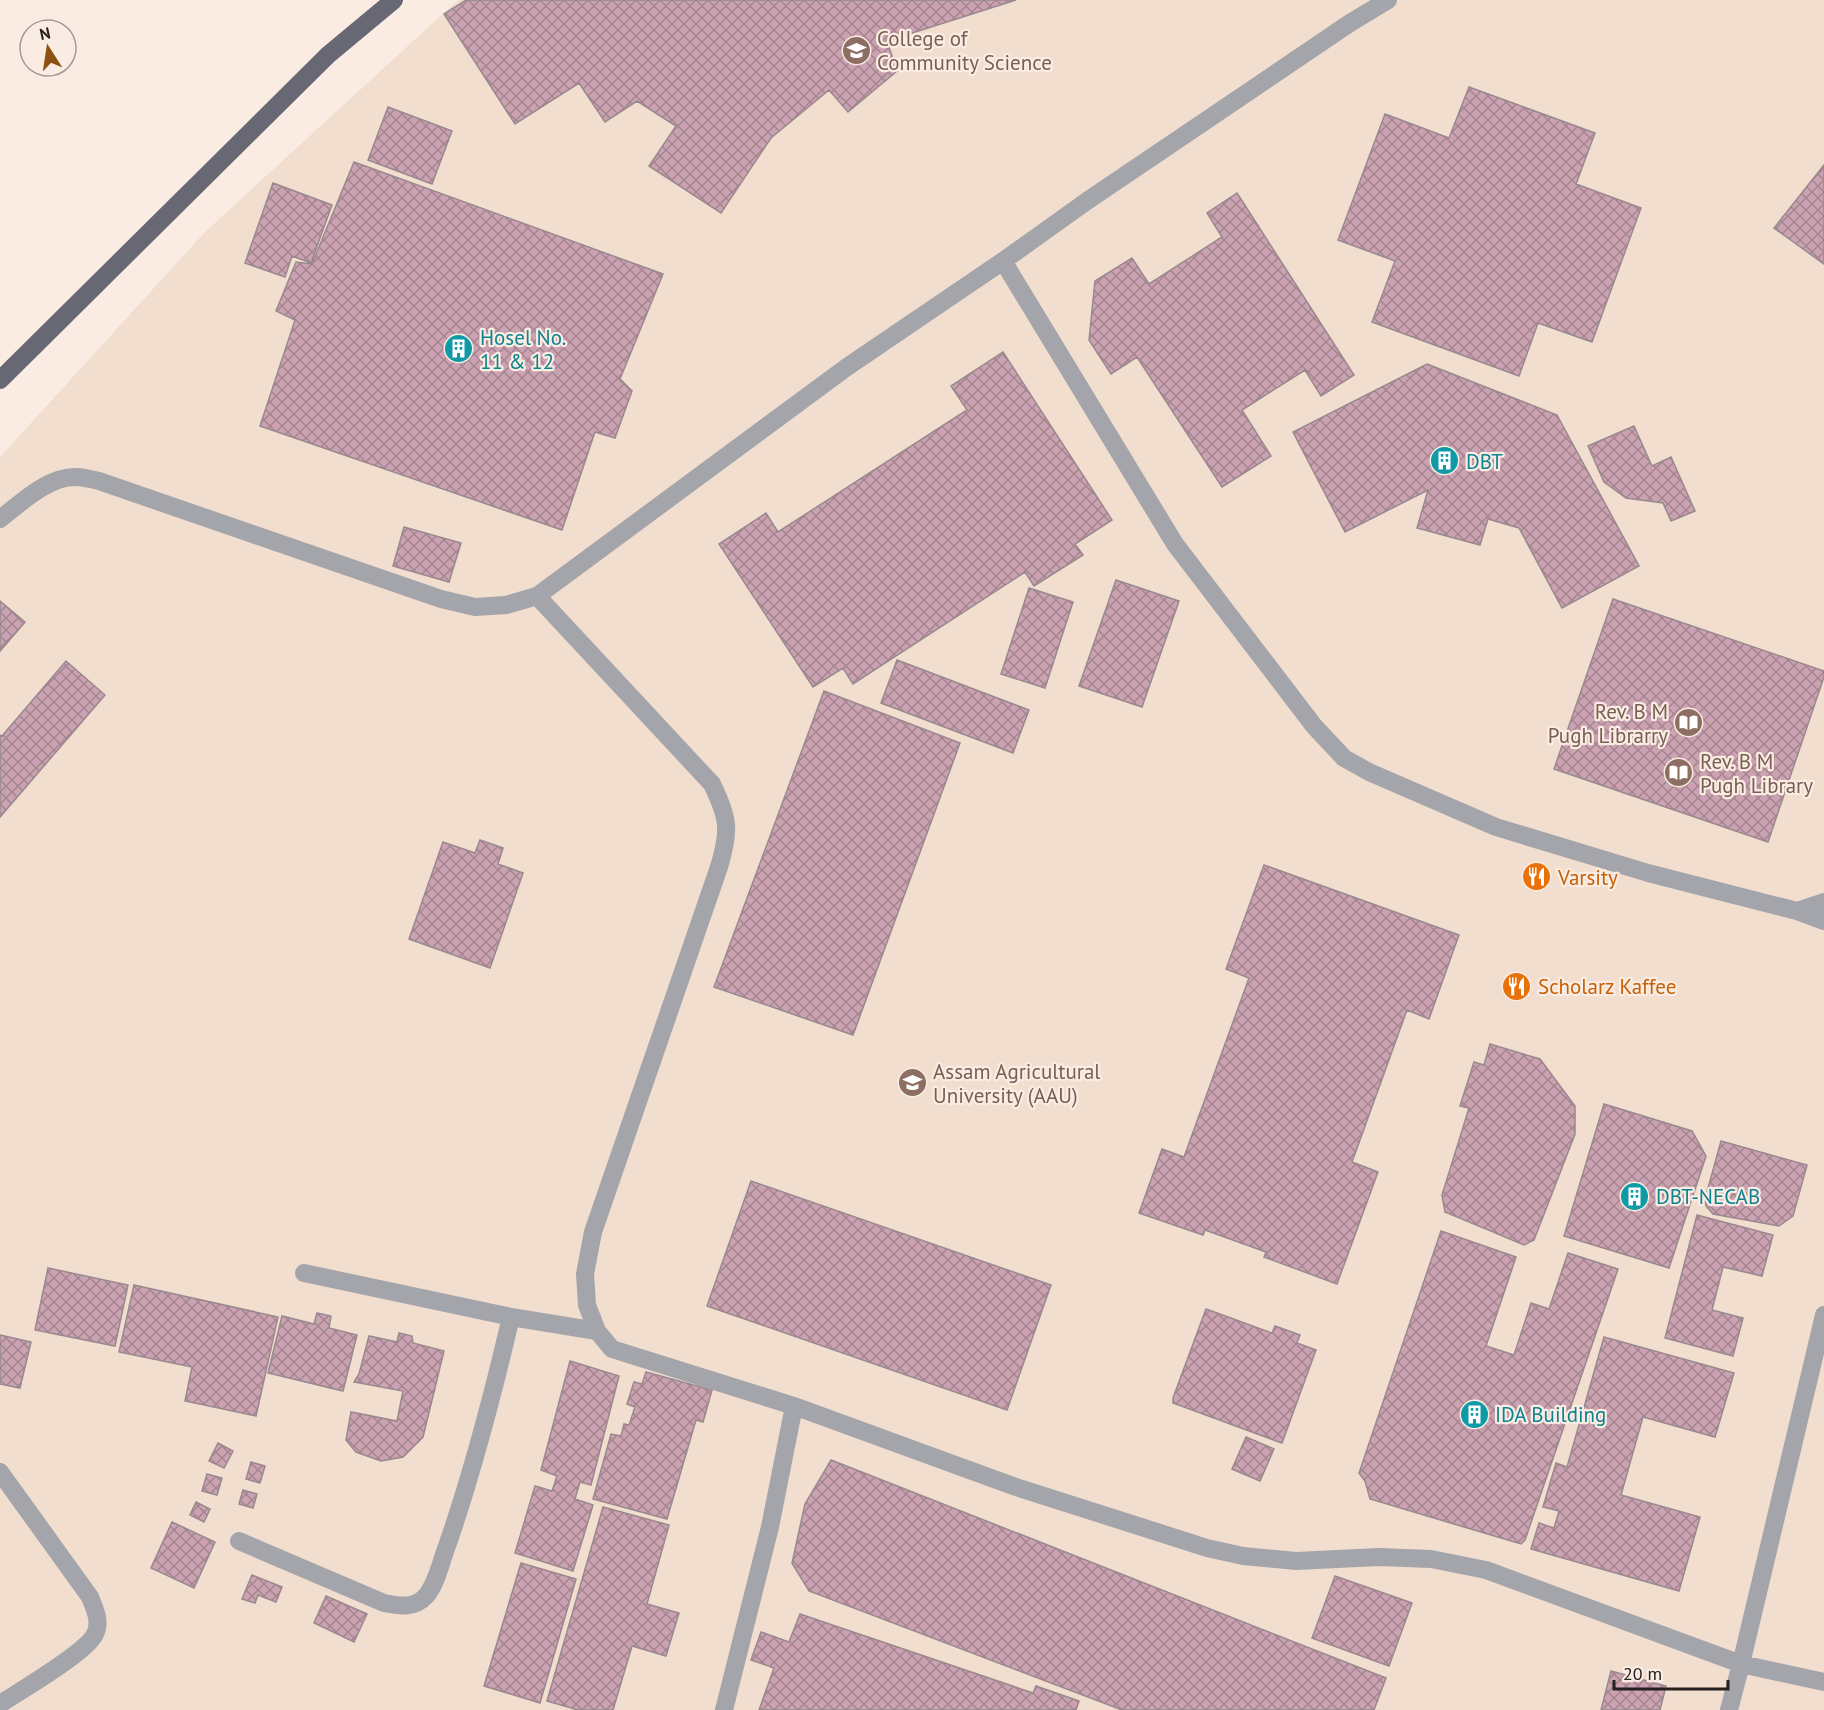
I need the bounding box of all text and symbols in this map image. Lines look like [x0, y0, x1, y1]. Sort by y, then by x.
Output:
north arrow [18, 18, 78, 78]
text: N [38, 22, 52, 44]
place label: College of Community Science [877, 25, 1052, 76]
school or university icon: College of Community Science [840, 34, 872, 66]
place label: Hosel No. 11 & 12 [480, 324, 566, 375]
building icon: Hosel No. 11 & 12 [443, 333, 475, 365]
building icon: DBT [1429, 445, 1461, 477]
place label: DBT [1466, 448, 1503, 475]
place label: Rev. B M Pugh Librarry [1548, 698, 1668, 749]
library icon: Rev. B M Pugh Librarry [1673, 707, 1705, 739]
place label: Rev. B M Pugh Library [1700, 748, 1813, 799]
library icon: Rev. B M Pugh Library [1663, 757, 1695, 789]
restaurant icon: Varsity [1521, 861, 1553, 893]
place label: Varsity [1557, 864, 1618, 891]
restaurant icon: Scholarz Kaffee [1501, 970, 1533, 1002]
place label: Scholarz Kaffee [1538, 973, 1676, 1000]
place label: Assam Agricultural University (AAU) [933, 1058, 1100, 1109]
school or university icon: Assam Agricultural University (AAU) [896, 1067, 928, 1099]
building icon: DBT-NECAB [1619, 1180, 1651, 1212]
place label: DBT-NECAB [1656, 1183, 1760, 1210]
building icon: IDA Building [1458, 1398, 1490, 1430]
place label: IDA Building [1495, 1401, 1606, 1428]
scale bar [1614, 1653, 1728, 1691]
text: 20 m [1623, 1662, 1662, 1685]

